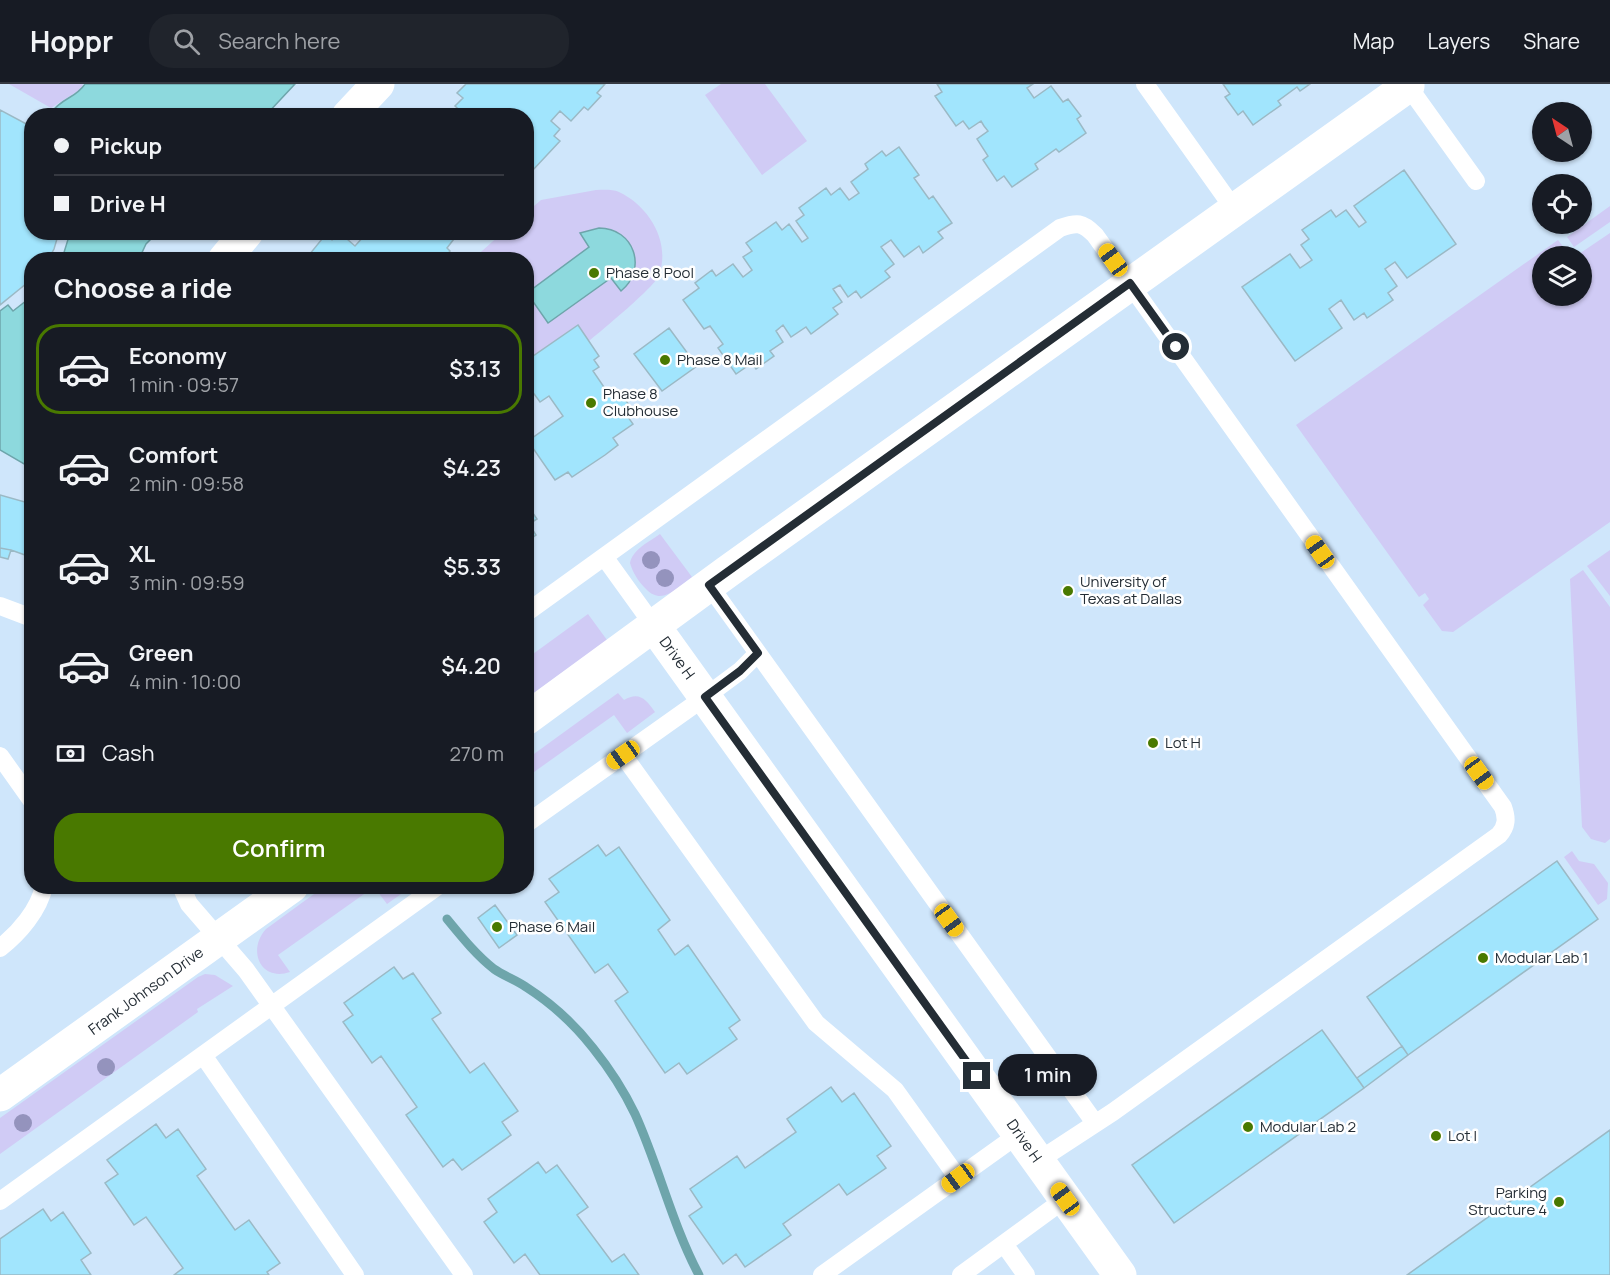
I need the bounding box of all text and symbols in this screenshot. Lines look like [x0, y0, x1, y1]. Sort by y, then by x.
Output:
search box [149, 14, 569, 68]
text: Hoppr [30, 22, 113, 60]
icon: search [170, 25, 203, 58]
text: Search here [218, 26, 340, 56]
text: Map [1353, 27, 1394, 55]
text: Layers [1427, 27, 1490, 55]
text: Share [1523, 27, 1580, 55]
north arrow [1532, 102, 1592, 162]
map controls [1532, 102, 1592, 306]
text: Pickup [90, 131, 162, 161]
button: locate [1532, 174, 1592, 234]
text: Drive H [90, 189, 166, 219]
car [1095, 240, 1131, 280]
button: layers [1532, 246, 1592, 306]
place label: Phase 8 Pool [606, 262, 694, 283]
marker: Phase 8 Pool [587, 266, 601, 280]
text: Choose a ride [54, 269, 232, 306]
route start [1162, 333, 1189, 360]
text: Economy [129, 341, 227, 371]
icon: car [57, 342, 111, 396]
place label: Phase 8 Mail [677, 349, 763, 370]
marker: Phase 8 Mail [658, 353, 672, 367]
text: $3.13 [449, 354, 501, 384]
text: 1 min · 09:57 [129, 371, 239, 398]
place label: Phase 8 Clubhouse [603, 383, 679, 421]
marker: Phase 8 Clubhouse [584, 396, 598, 410]
text: Comfort [129, 440, 218, 470]
icon: car [57, 441, 111, 495]
text: $4.23 [443, 453, 501, 483]
text: 2 min · 09:58 [129, 470, 244, 497]
car [1302, 532, 1338, 572]
text: XL [129, 539, 155, 569]
icon: car [57, 540, 111, 594]
text: $5.33 [443, 552, 501, 582]
text: 3 min · 09:59 [129, 569, 245, 596]
place label: University of Texas at Dallas [1080, 571, 1182, 609]
marker: University of Texas at Dallas [1061, 584, 1075, 598]
street label: Drive H [655, 632, 700, 683]
text: Green [129, 638, 194, 668]
icon: car [57, 639, 111, 693]
text: $4.20 [441, 651, 501, 681]
text: 4 min · 10:00 [129, 668, 241, 695]
place label: Lot H [1165, 732, 1201, 753]
marker: Lot H [1146, 736, 1160, 750]
icon: cash [54, 737, 87, 770]
car [603, 737, 643, 773]
text: Cash [102, 738, 155, 768]
text: 270 m [449, 740, 504, 767]
car [1461, 753, 1497, 793]
button: Confirm [54, 813, 504, 882]
car [931, 900, 967, 940]
place label: Phase 6 Mail [509, 916, 595, 937]
marker: Phase 6 Mail [490, 920, 504, 934]
street label: Frank Johnson Drive [84, 941, 208, 1040]
place label: Modular Lab 1 [1495, 947, 1588, 968]
marker: Modular Lab 1 [1476, 951, 1490, 965]
callout: 1 min [998, 1055, 1097, 1097]
text: 1 min [1024, 1061, 1071, 1088]
route end [963, 1062, 990, 1089]
street label: Drive H [1002, 1115, 1047, 1167]
place label: Modular Lab 2 [1260, 1116, 1356, 1137]
marker: Modular Lab 2 [1241, 1120, 1255, 1134]
place label: Lot I [1448, 1125, 1477, 1146]
marker: Lot I [1429, 1129, 1443, 1143]
car [938, 1160, 978, 1196]
car [1047, 1179, 1083, 1219]
place label: Parking Structure 4 [1468, 1182, 1547, 1220]
marker: Parking Structure 4 [1552, 1195, 1566, 1209]

